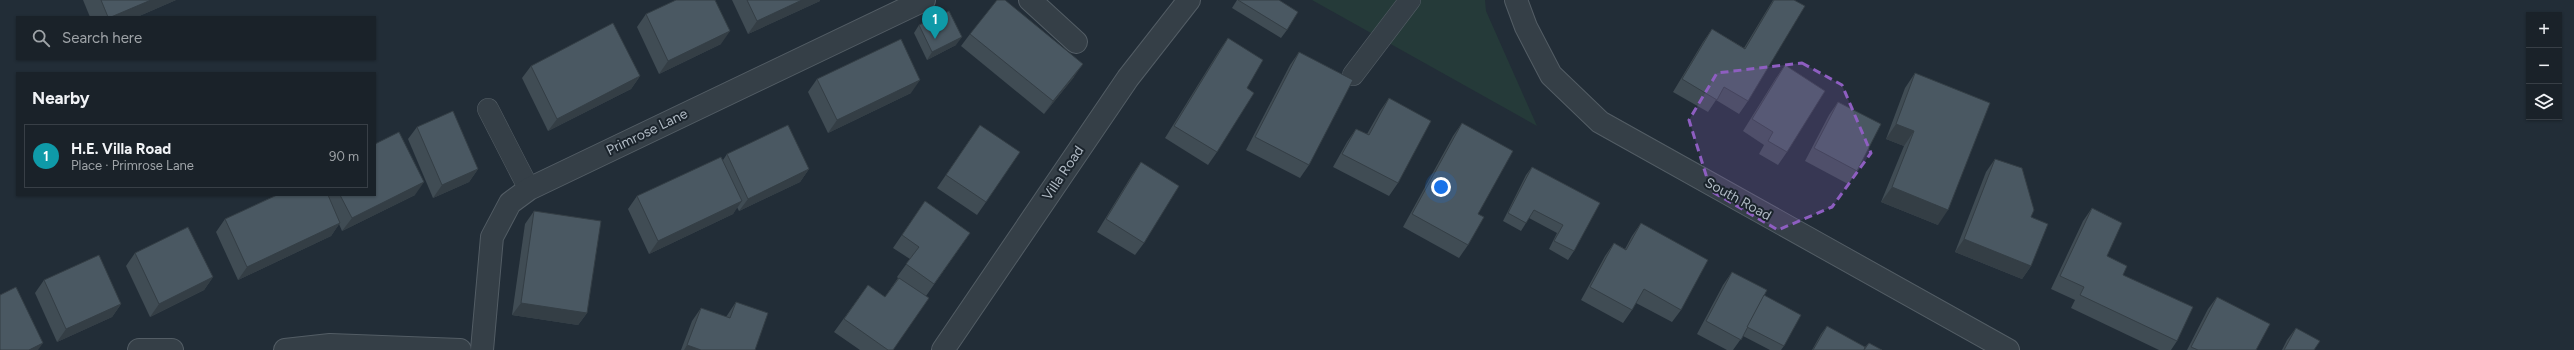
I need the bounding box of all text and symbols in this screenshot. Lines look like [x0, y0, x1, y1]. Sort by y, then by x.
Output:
pin: 1 [922, 6, 948, 39]
map controls [2526, 12, 2562, 120]
button: + [2526, 12, 2562, 48]
search box [16, 16, 376, 60]
icon: search [30, 27, 52, 49]
text: Search here [62, 29, 142, 47]
button: − [2526, 48, 2562, 84]
button: layers [2526, 84, 2562, 120]
text: Nearby [32, 88, 90, 108]
street label: Primrose Lane [604, 105, 691, 159]
text: H.E. Villa Road [71, 140, 171, 158]
street label: Villa Road [1039, 143, 1087, 203]
text: 1 [43, 149, 49, 164]
text: 90 m [329, 149, 359, 164]
text: Place · Primrose Lane [71, 158, 194, 173]
street label: South Road [1702, 174, 1774, 224]
your location [1431, 177, 1451, 197]

